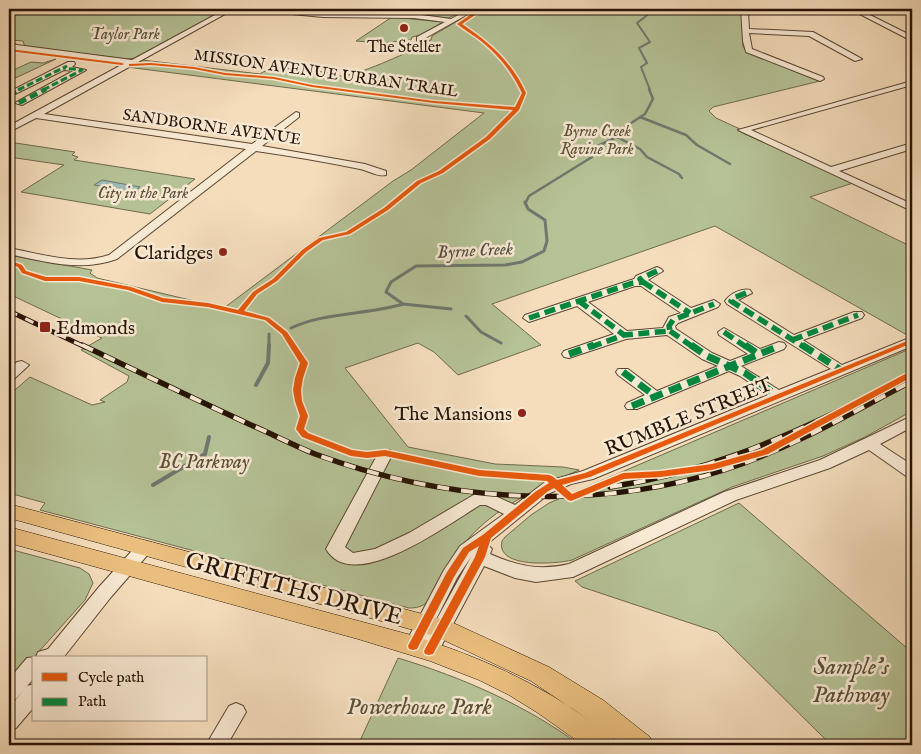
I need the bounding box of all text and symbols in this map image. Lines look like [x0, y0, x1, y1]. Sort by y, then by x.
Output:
marker: The Steller [398, 22, 410, 34]
park label: Taylor Park [90, 25, 161, 45]
place label: The Steller [367, 38, 441, 58]
street label: MISSION AVENUE URBAN TRAIL [193, 46, 460, 102]
street label: SANDBORNE AVENUE [121, 106, 302, 150]
park label: Byrne Creek Ravine Park [560, 122, 634, 160]
park label: City in the Park [98, 184, 189, 204]
water label: Byrne Creek [436, 238, 514, 265]
place label: Claridges [134, 241, 213, 266]
marker: Claridges [217, 246, 229, 258]
place label: Edmonds [56, 316, 135, 341]
marker: Edmonds [38, 320, 52, 334]
street label: RUMBLE STREET [601, 372, 776, 462]
place label: The Mansions [394, 402, 512, 427]
marker: The Mansions [516, 407, 528, 419]
park label: BC Parkway [159, 450, 250, 475]
street label: GRIFFITHS DRIVE [182, 546, 406, 633]
park label: Sample's Pathway [812, 652, 891, 711]
legend [32, 656, 208, 722]
text: Cycle path [78, 668, 144, 687]
text: Path [78, 692, 106, 711]
park label: Powerhouse Park [346, 692, 492, 723]

